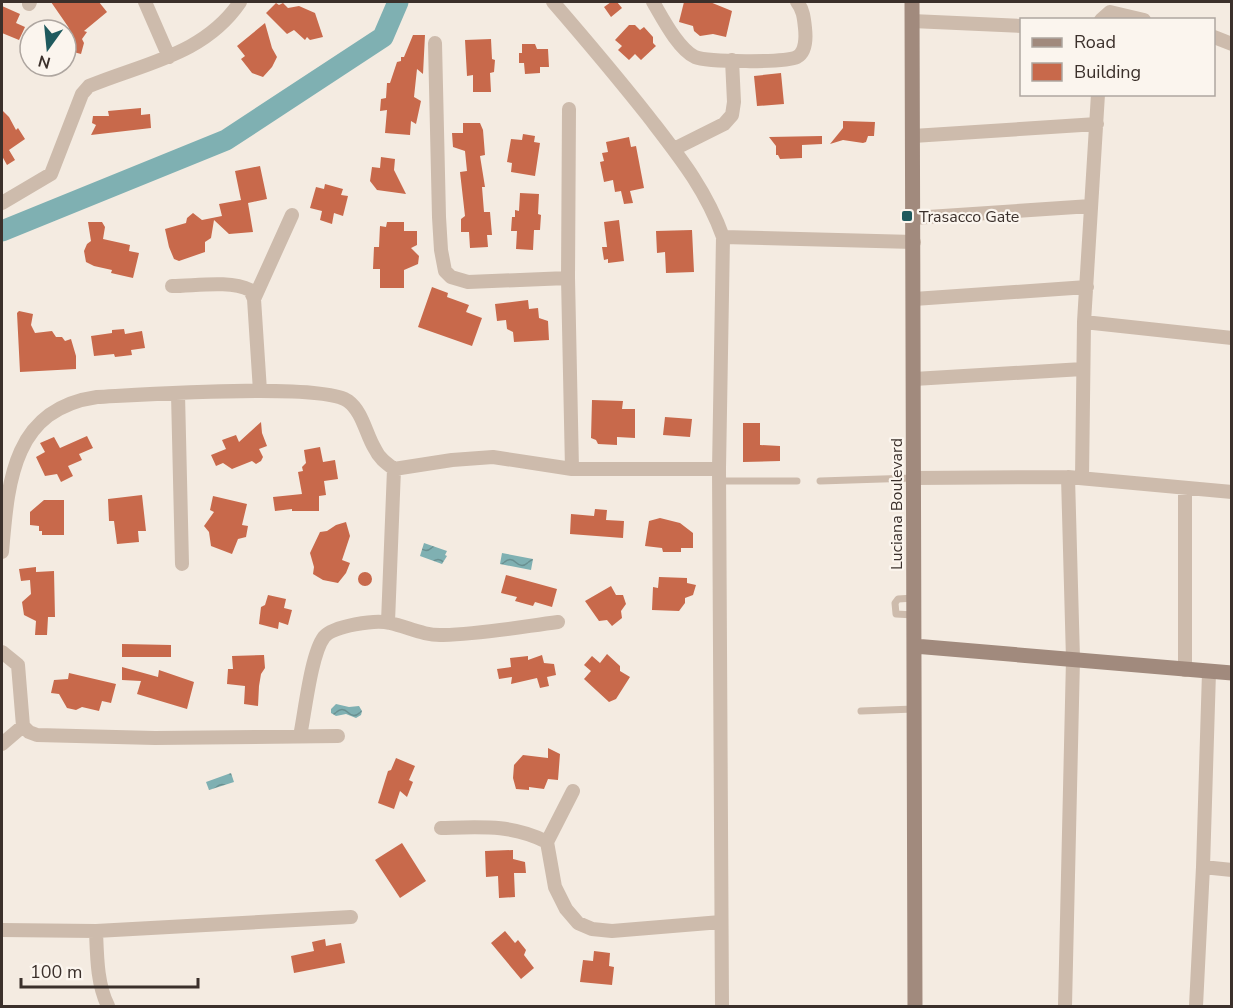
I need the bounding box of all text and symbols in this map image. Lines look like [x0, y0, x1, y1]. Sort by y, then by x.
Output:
north arrow [18, 18, 78, 78]
legend [1020, 18, 1215, 96]
text: Road [1074, 30, 1116, 54]
text: N [36, 49, 53, 74]
text: Building [1074, 60, 1141, 84]
place label: Trasacco Gate [919, 206, 1019, 228]
marker: Trasacco Gate [900, 209, 914, 223]
street label: Luciana Boulevard [886, 438, 908, 570]
scale bar [21, 951, 198, 989]
text: 100 m [30, 960, 82, 984]

